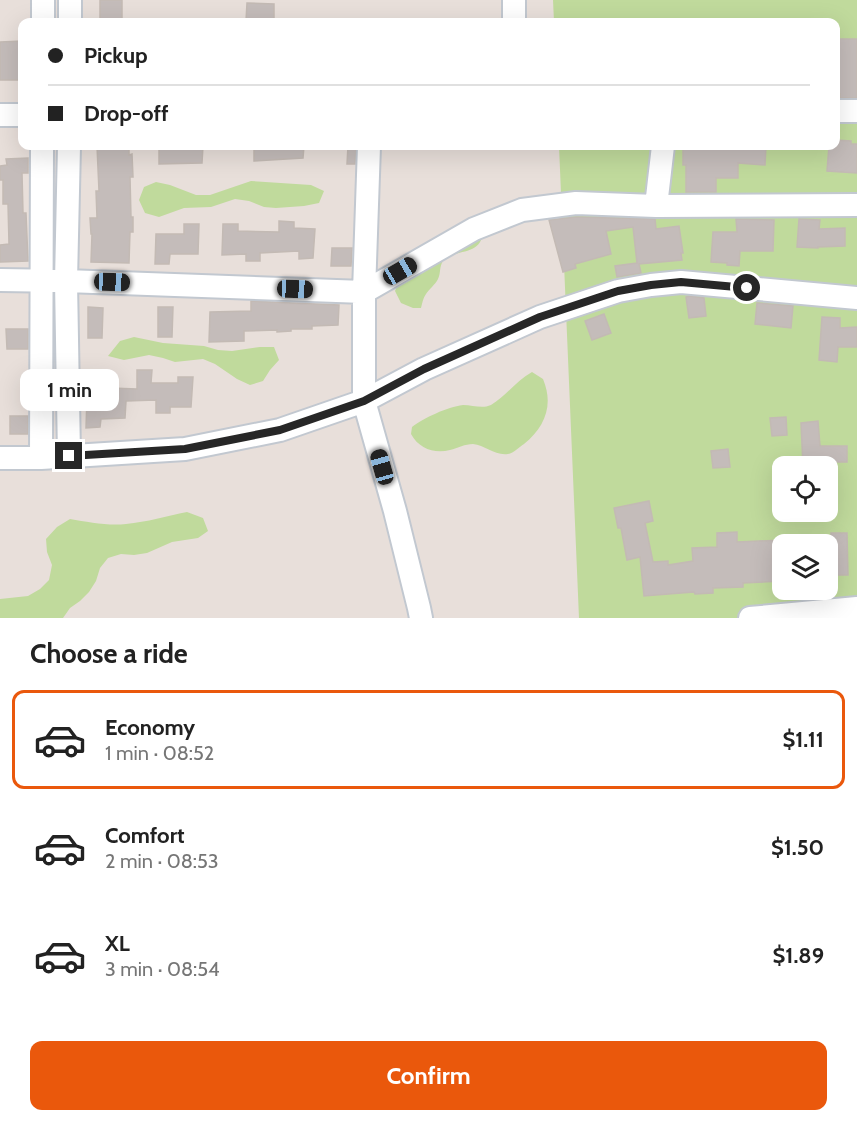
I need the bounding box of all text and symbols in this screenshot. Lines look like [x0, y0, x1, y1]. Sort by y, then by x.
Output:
text: Pickup [84, 42, 148, 69]
text: Drop-off [84, 100, 168, 127]
car [380, 254, 420, 288]
car [94, 272, 130, 292]
route start [733, 274, 760, 301]
car [277, 279, 313, 299]
callout: 1 min [20, 369, 118, 411]
text: 1 min [47, 378, 92, 402]
route end [55, 442, 82, 469]
car [368, 447, 396, 487]
map controls [772, 456, 838, 600]
button: locate [772, 456, 838, 522]
button: layers [772, 534, 838, 600]
text: Choose a ride [30, 637, 188, 670]
icon: car [33, 713, 87, 767]
text: Economy [105, 714, 195, 741]
text: $1.11 [782, 726, 824, 753]
text: 1 min · 08:52 [105, 741, 214, 765]
icon: car [33, 821, 87, 875]
text: Comfort [105, 822, 184, 849]
text: $1.50 [771, 834, 824, 861]
text: 2 min · 08:53 [105, 849, 219, 873]
icon: car [33, 929, 87, 983]
text: XL [105, 930, 130, 957]
text: $1.89 [773, 942, 824, 969]
text: 3 min · 08:54 [105, 957, 220, 981]
button: Confirm [30, 1041, 827, 1110]

